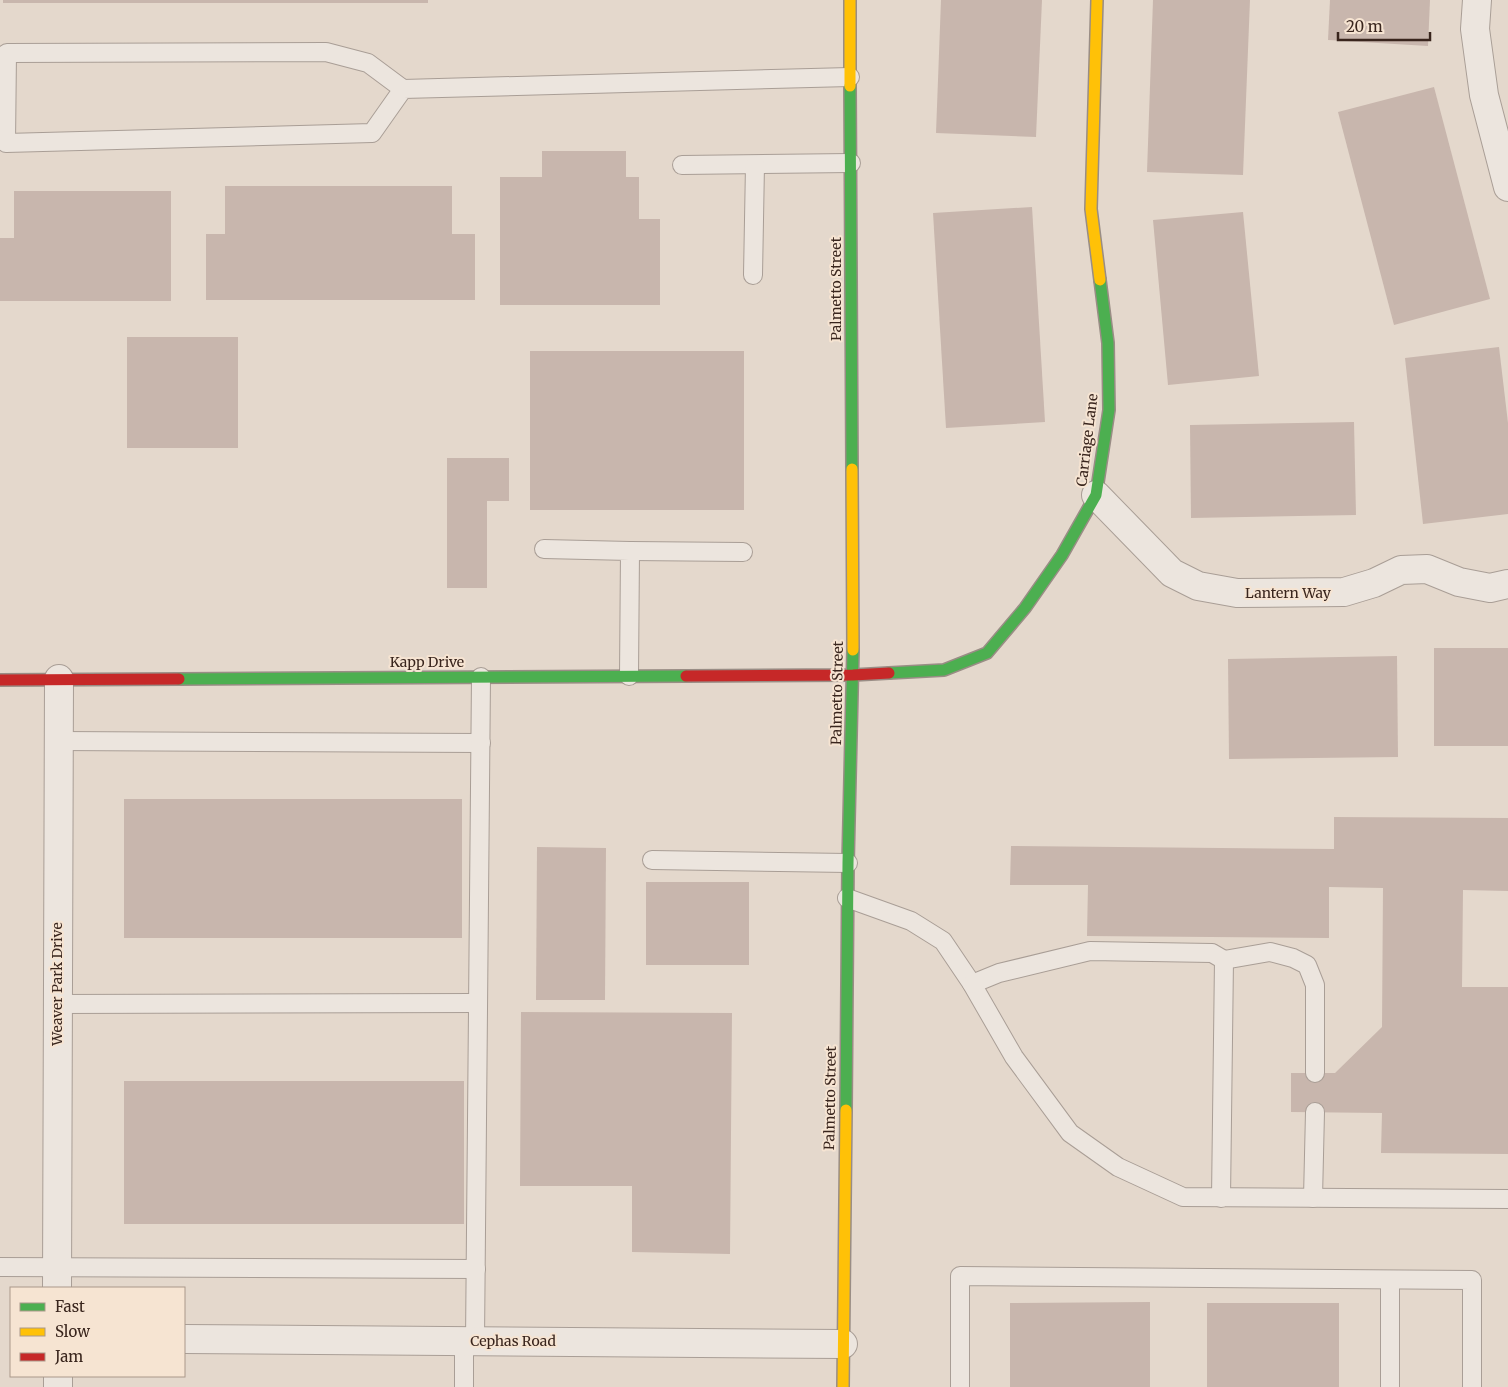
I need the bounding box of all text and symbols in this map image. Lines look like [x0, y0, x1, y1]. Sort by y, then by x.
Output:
scale bar [1338, 10, 1430, 42]
text: 20 m [1346, 17, 1383, 36]
street label: Palmetto Street [827, 236, 845, 341]
street label: Carriage Lane [1072, 392, 1102, 488]
street label: Lantern Way [1245, 584, 1332, 602]
street label: Palmetto Street [827, 640, 847, 745]
street label: Kapp Drive [390, 653, 464, 671]
street label: Weaver Park Drive [48, 922, 66, 1047]
street label: Palmetto Street [820, 1045, 840, 1150]
legend [10, 1287, 185, 1377]
text: Fast [55, 1297, 85, 1316]
text: Slow [55, 1322, 90, 1341]
street label: Cephas Road [470, 1332, 556, 1350]
text: Jam [54, 1347, 83, 1366]

